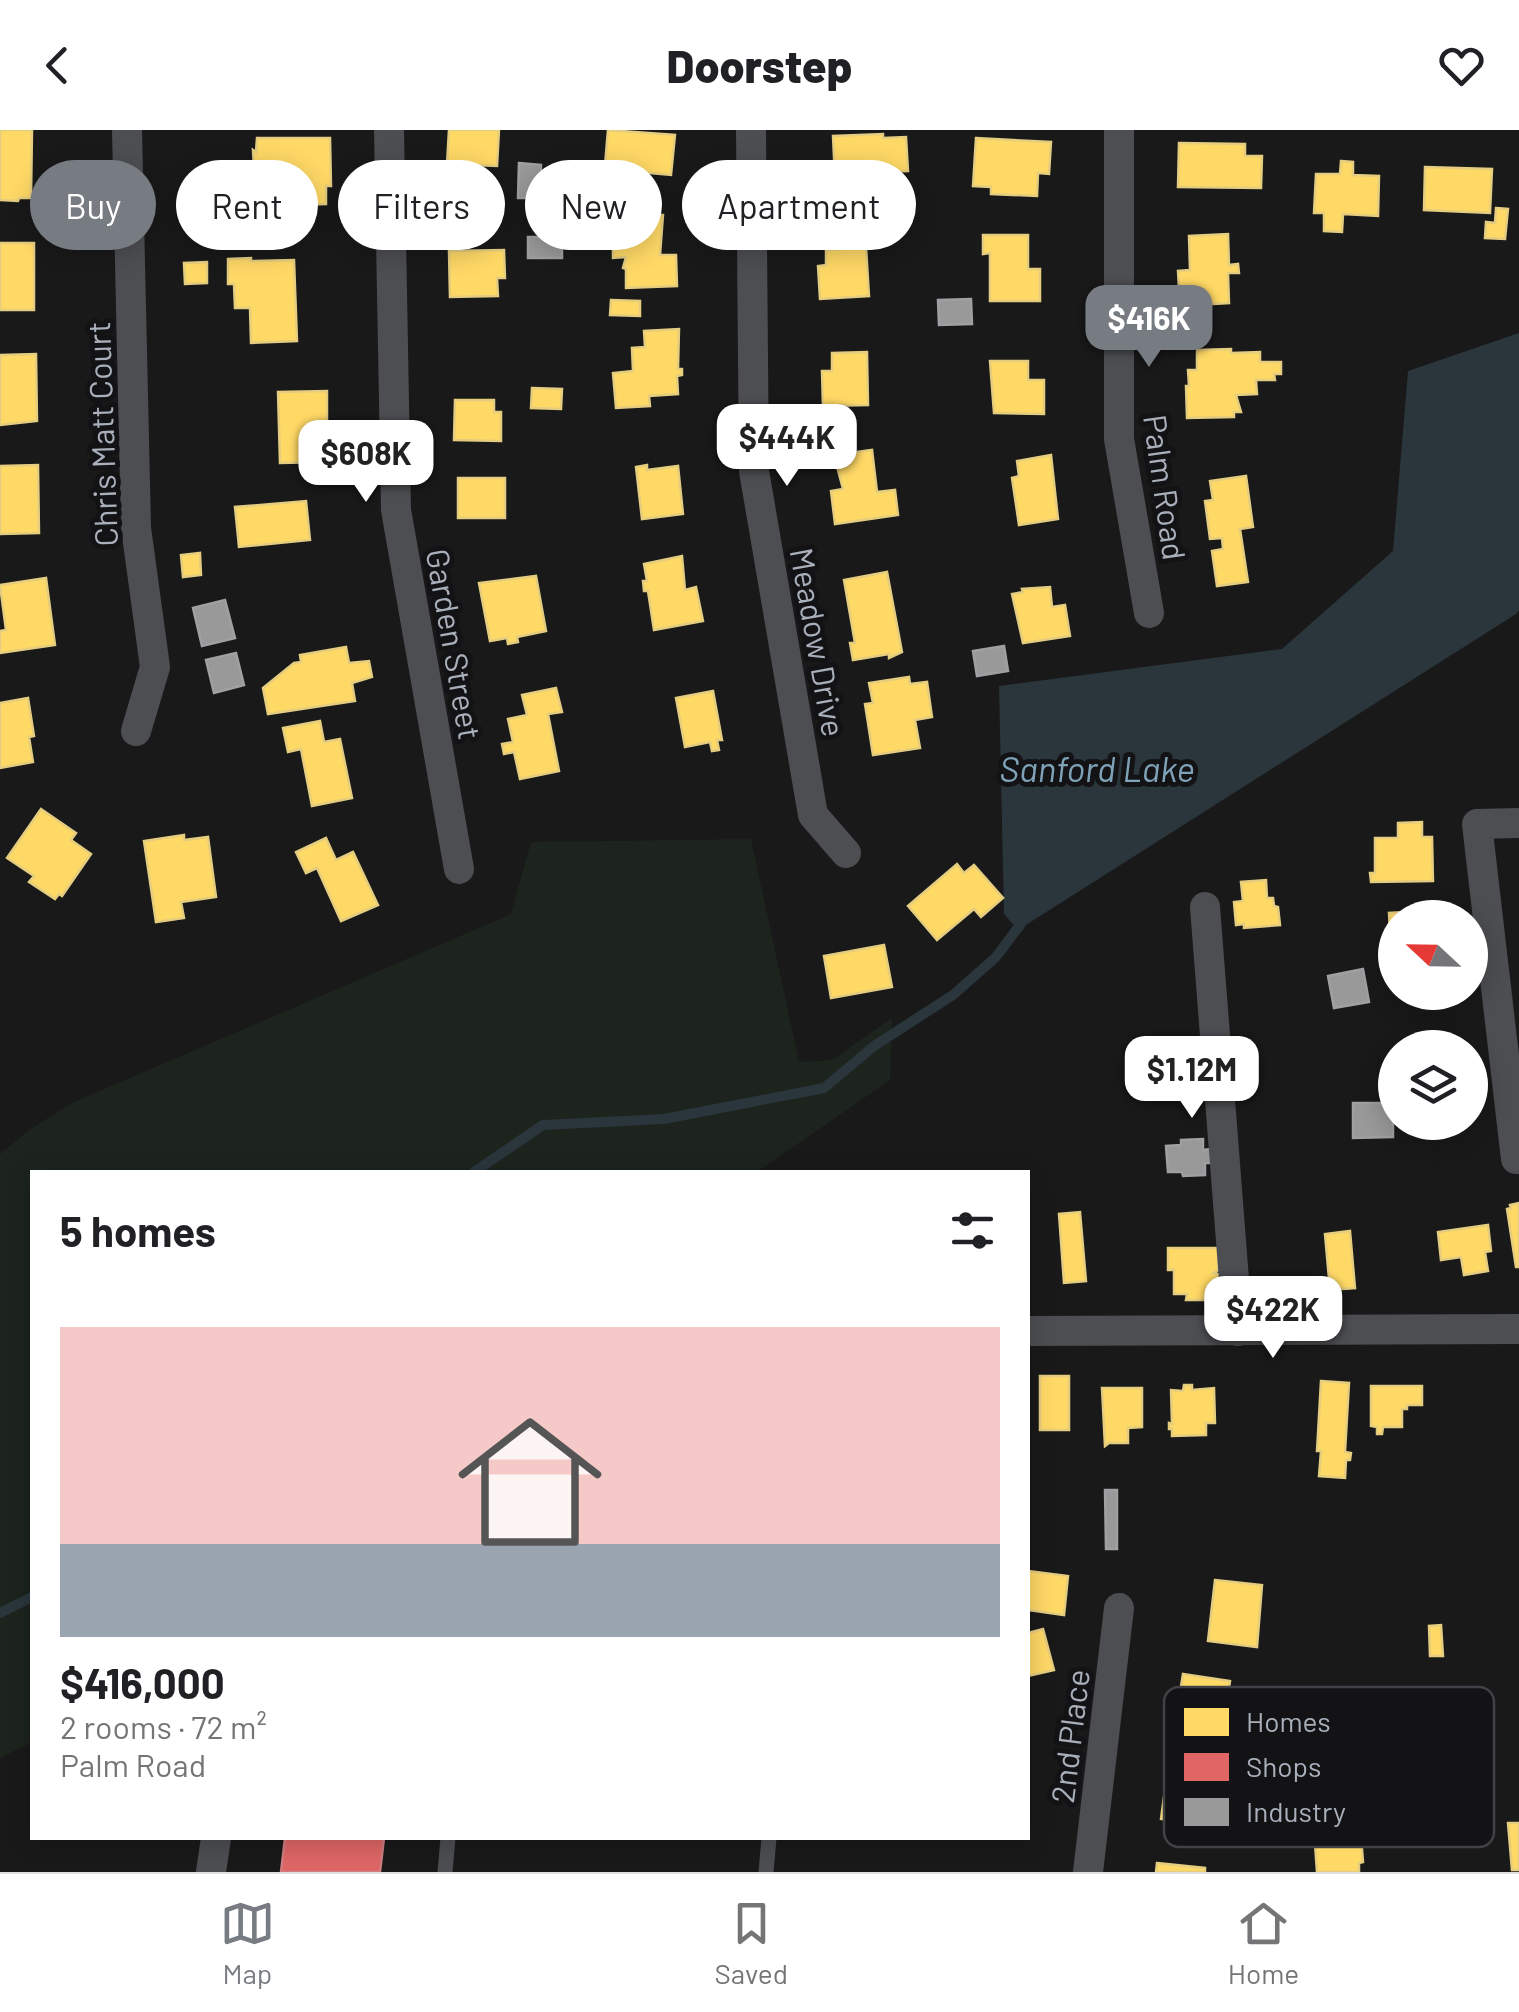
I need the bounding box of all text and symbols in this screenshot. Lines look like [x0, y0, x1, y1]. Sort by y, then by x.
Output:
icon: back [30, 38, 85, 93]
text: Doorstep [667, 38, 852, 92]
icon: heart [1434, 38, 1489, 93]
chip: Buy [30, 160, 156, 250]
chip: Rent [176, 160, 318, 250]
chip: Filters [338, 160, 505, 250]
chip: New [525, 160, 662, 250]
chip: Apartment [682, 160, 916, 250]
pin: $416K [1079, 285, 1219, 370]
text: $416K [1107, 298, 1191, 336]
street label: Chris Matt Court [78, 321, 124, 547]
pin: $444K [717, 404, 857, 489]
street label: Palm Road [1137, 412, 1195, 562]
text: $444K [739, 417, 835, 455]
pin: $608K [296, 420, 436, 505]
text: $608K [320, 433, 412, 471]
street label: Meadow Drive [784, 545, 854, 739]
street label: Garden Street [420, 546, 490, 742]
water label: Sanford Lake [999, 747, 1195, 789]
north arrow [1378, 900, 1488, 1010]
map controls [1378, 900, 1488, 1140]
button: layers [1378, 1030, 1488, 1140]
pin: $1.12M [1111, 1036, 1273, 1121]
text: $1.12M [1147, 1049, 1237, 1087]
icon: filters [945, 1203, 1000, 1258]
text: 5 homes [60, 1205, 216, 1255]
pin: $422K [1203, 1276, 1343, 1361]
text: $422K [1226, 1289, 1320, 1327]
icon: home [440, 1392, 620, 1572]
text: $416,000 [60, 1657, 225, 1707]
street label: 2nd Place [1042, 1667, 1096, 1805]
legend [1164, 1687, 1494, 1847]
text: Homes [1246, 1704, 1331, 1738]
text: 2 rooms · 72 m² [60, 1707, 267, 1745]
text: Palm Road [60, 1745, 206, 1783]
text: Shops [1246, 1749, 1321, 1783]
text: Industry [1246, 1794, 1346, 1828]
tab: Map [220, 1896, 275, 1990]
tab: Saved [715, 1896, 788, 1990]
tab: Home [1228, 1896, 1299, 1990]

